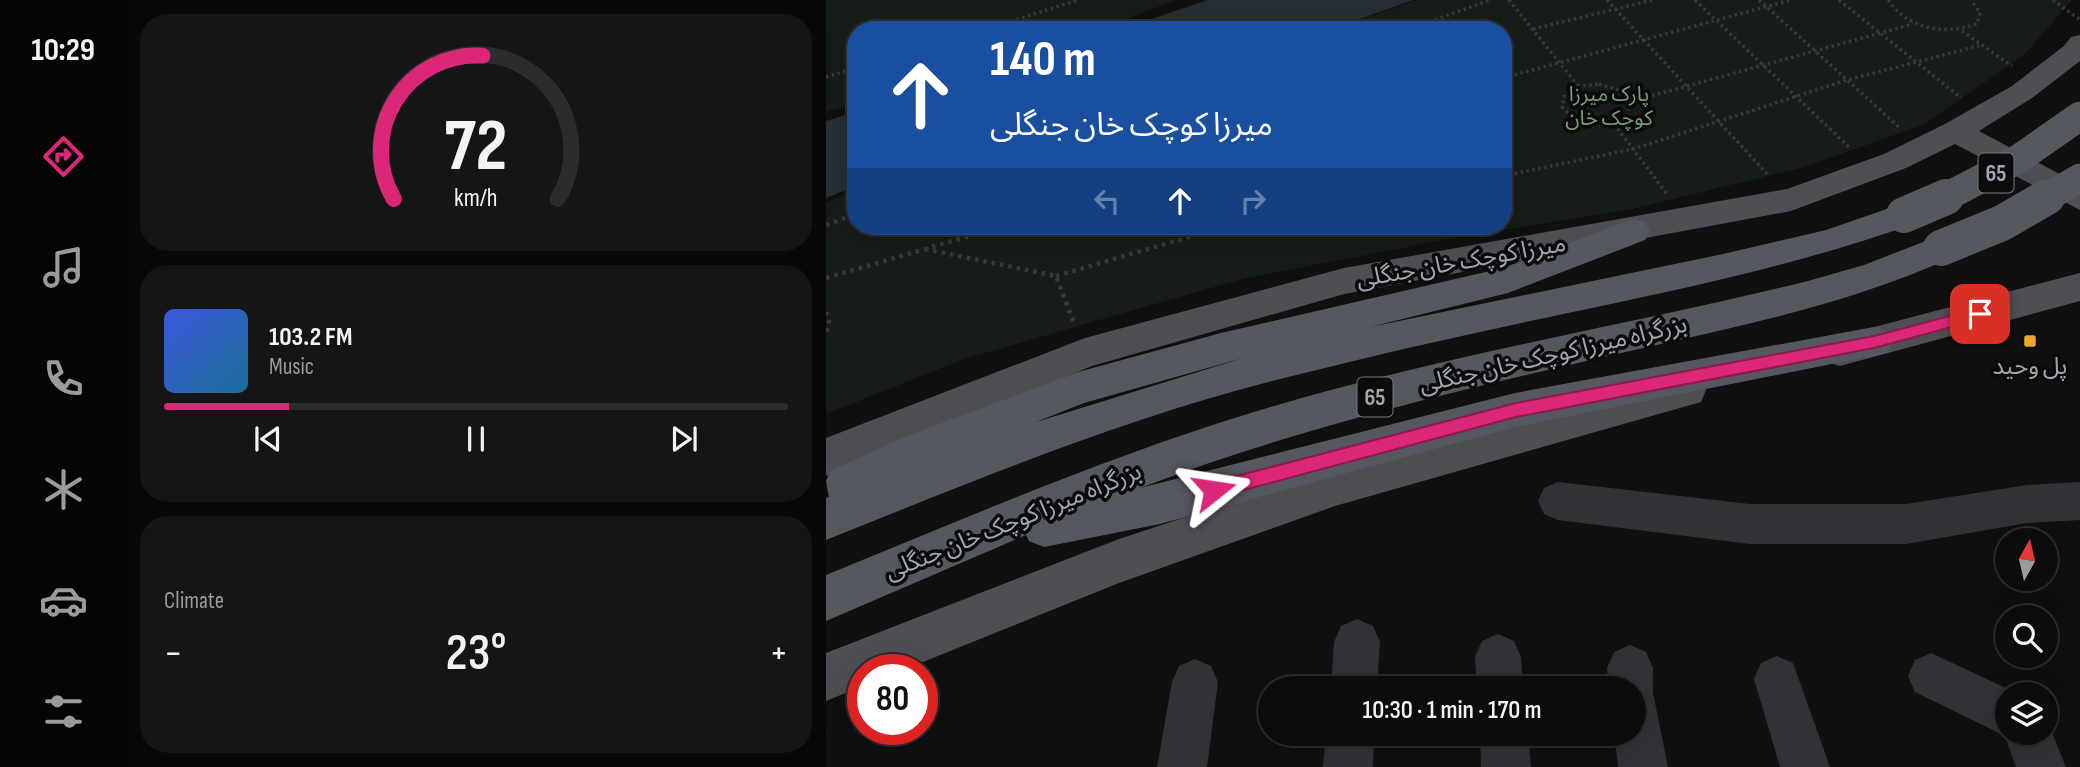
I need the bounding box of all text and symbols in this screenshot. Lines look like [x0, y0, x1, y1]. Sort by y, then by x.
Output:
text: 10:29 [31, 31, 95, 70]
text: 140 m [990, 31, 1096, 90]
icon: ahead [875, 49, 966, 140]
park label: پارک میرزا کوچک خان [1565, 82, 1653, 131]
text: 72 [444, 103, 508, 191]
text: میرزا کوچک خان جنگلی [990, 106, 1273, 145]
icon: directions [39, 132, 88, 181]
road number: 65 [1978, 154, 2014, 192]
text: km/h [454, 182, 498, 213]
icon: left [1088, 182, 1126, 220]
icon: ahead [1161, 182, 1199, 220]
icon: right [1234, 182, 1272, 220]
street label: میرزا کوچک خان جنگلی [1354, 229, 1568, 294]
icon: music [39, 243, 88, 292]
pin [1950, 284, 2010, 344]
icon: arrive [1961, 295, 1999, 333]
street label: بزرگراه میرزا کوچک خان جنگلی [1416, 310, 1690, 400]
text: 103.2 FM [269, 322, 352, 353]
marker: پل وحید [2022, 333, 2038, 349]
place label: پل وحید [1992, 352, 2068, 381]
text: Music [269, 353, 314, 381]
icon: phone [39, 354, 88, 403]
road number: 65 [1358, 378, 1392, 416]
icon: previous [249, 420, 287, 458]
icon: pause [457, 420, 495, 458]
icon: next [665, 420, 703, 458]
position arrow [1177, 453, 1251, 527]
street label: بزرگراه میرزا کوچک خان جنگلی [881, 457, 1146, 586]
icon: climate [39, 465, 88, 514]
north arrow [1995, 528, 2058, 592]
map controls [1995, 528, 2058, 745]
icon: car [39, 576, 88, 625]
text: Climate [164, 587, 224, 615]
button: search [1995, 605, 2058, 668]
text: 23° [446, 622, 506, 685]
text: − [164, 631, 183, 676]
text: + [769, 631, 788, 676]
speed limit sign: 80 [847, 654, 938, 745]
button: layers [1995, 682, 2058, 745]
icon: filters [39, 687, 88, 736]
text: 10:30 · 1 min · 170 m [1363, 695, 1542, 726]

